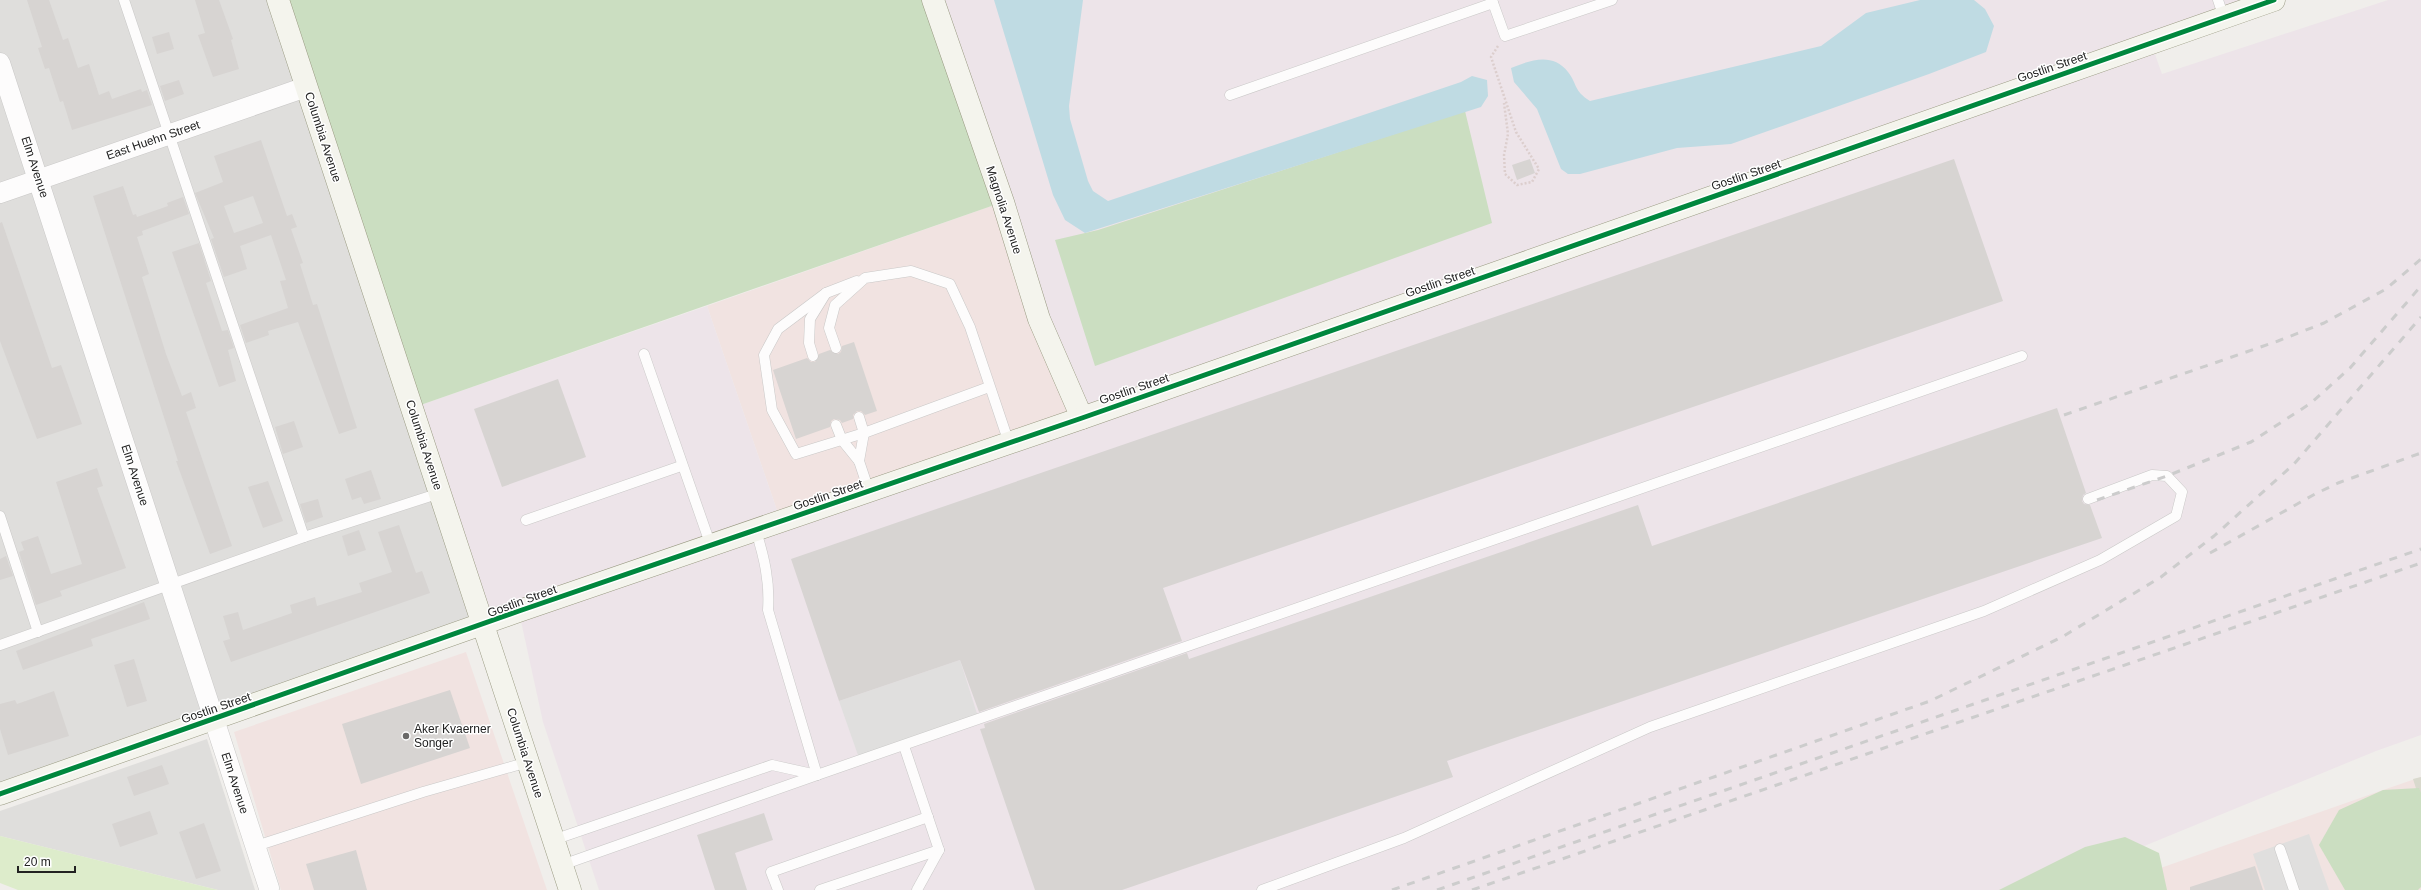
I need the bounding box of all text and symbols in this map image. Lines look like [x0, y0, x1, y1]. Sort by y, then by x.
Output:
street label: Gostlin Street [2015, 48, 2089, 85]
street label: Columbia Avenue [302, 90, 344, 184]
street label: East Huehn Street [104, 117, 202, 163]
street label: Elm Avenue [18, 134, 52, 200]
street label: Gostlin Street [1709, 156, 1783, 193]
street label: Magnolia Avenue [983, 164, 1025, 256]
street label: Gostlin Street [1403, 263, 1477, 300]
street label: Gostlin Street [1097, 370, 1171, 407]
street label: Columbia Avenue [403, 398, 445, 492]
street label: Elm Avenue [118, 442, 152, 508]
street label: Gostlin Street [791, 476, 865, 513]
street label: Gostlin Street [485, 582, 559, 620]
street label: Gostlin Street [179, 689, 253, 726]
street label: Columbia Avenue [504, 706, 546, 800]
place label: Aker Kvaerner Songer [414, 722, 491, 750]
marker: Aker Kvaerner Songer [401, 731, 411, 741]
street label: Elm Avenue [218, 750, 252, 816]
scale bar [18, 848, 75, 874]
text: 20 m [24, 855, 51, 869]

